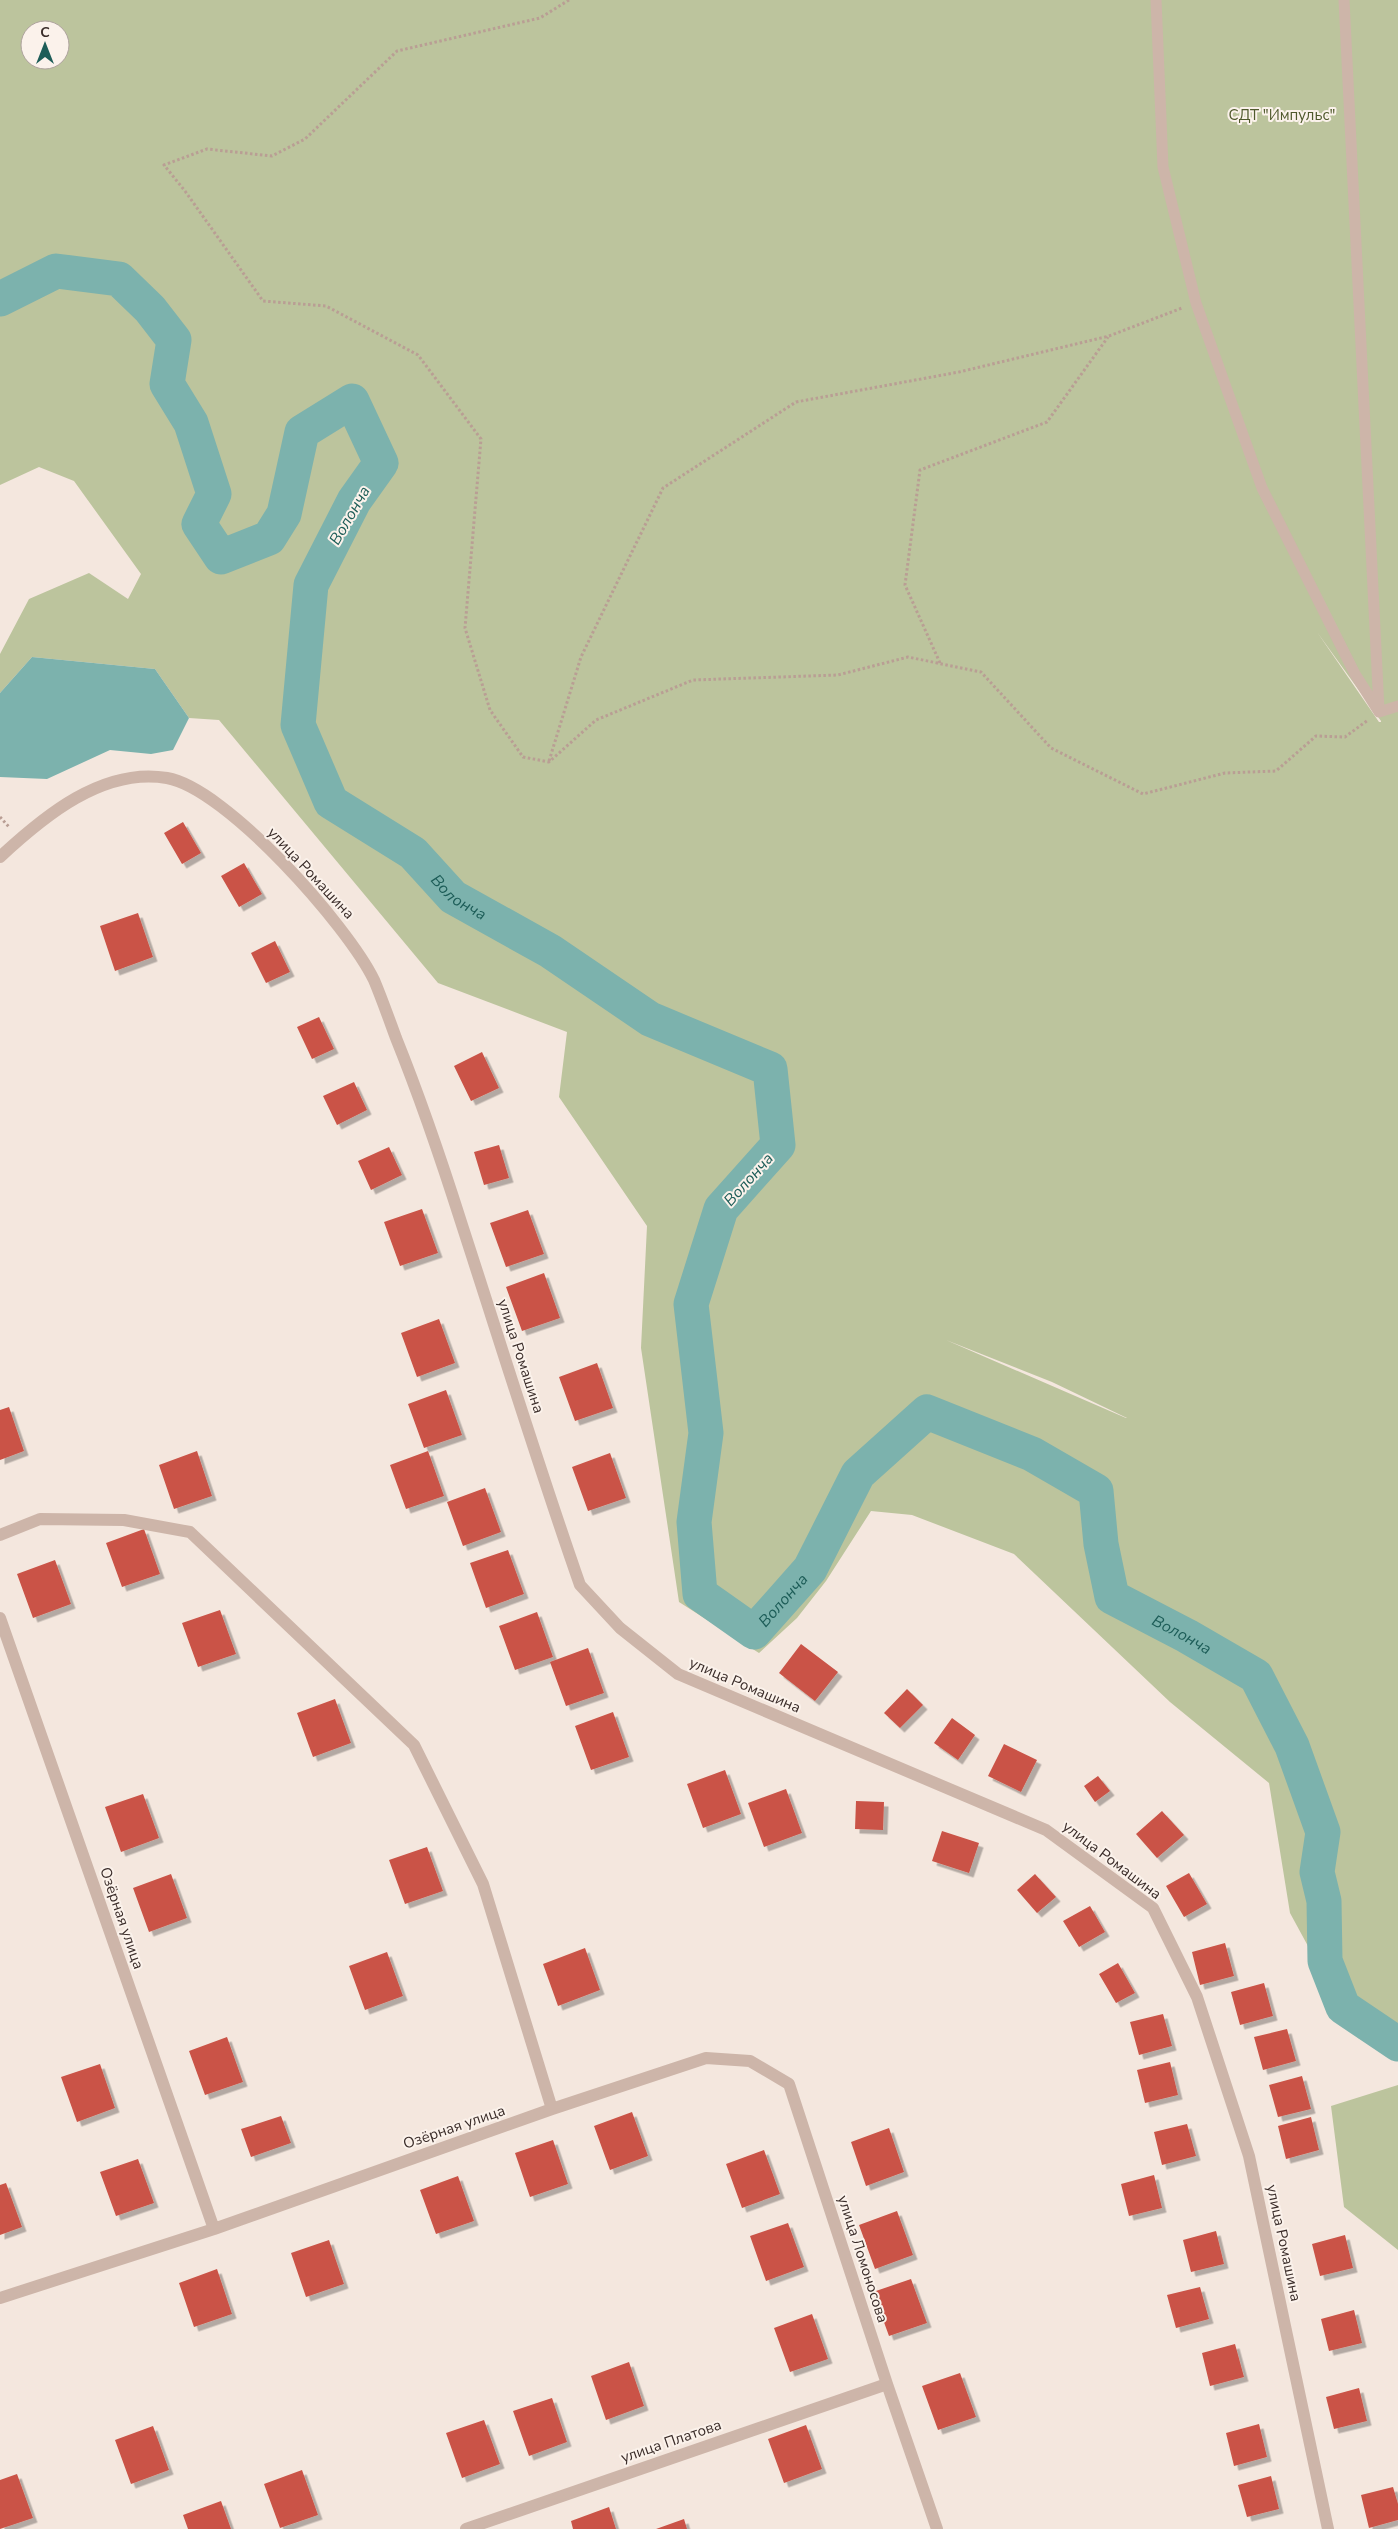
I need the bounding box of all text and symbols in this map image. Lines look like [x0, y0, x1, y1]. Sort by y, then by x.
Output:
north arrow [20, 20, 70, 70]
text: С [40, 23, 50, 42]
park label: СДТ "Импульс" [1229, 105, 1335, 125]
water label: Волонча [324, 482, 376, 549]
street label: улица Ромашина [263, 823, 359, 923]
water label: Волонча [426, 870, 490, 926]
water label: Волонча [719, 1148, 779, 1211]
street label: улица Ромашина [493, 1296, 549, 1416]
water label: Волонча [754, 1569, 813, 1632]
water label: Волонча [1148, 1610, 1216, 1660]
street label: улица Ромашина [686, 1653, 804, 1717]
street label: улица Ромашина [1058, 1816, 1166, 1904]
street label: Озёрная улица [95, 1864, 149, 1972]
street label: Озёрная улица [400, 2100, 508, 2154]
street label: улица Ромашина [1262, 2183, 1306, 2303]
street label: улица Ломоносова [833, 2193, 893, 2325]
street label: улица Платова [618, 2414, 724, 2468]

